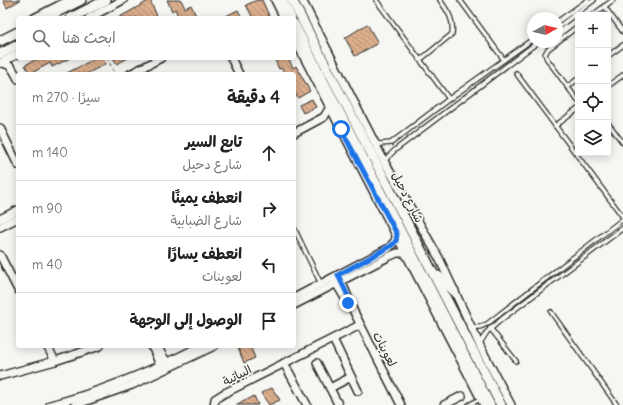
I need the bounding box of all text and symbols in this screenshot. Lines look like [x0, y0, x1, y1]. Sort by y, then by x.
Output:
north arrow [527, 12, 563, 48]
map controls [575, 12, 611, 156]
button: + [575, 12, 611, 48]
search box [16, 16, 296, 60]
icon: search [30, 27, 52, 49]
text: ابحث هنا [62, 28, 116, 47]
button: − [575, 48, 611, 84]
button: locate [575, 84, 611, 120]
text: 4 دقيقة [227, 86, 280, 108]
text: سيرًا · 270 m [32, 89, 100, 106]
route start [332, 120, 350, 138]
button: layers [575, 120, 611, 156]
text: تابع السير [185, 132, 242, 151]
icon: ahead [258, 142, 280, 164]
text: 140 m [32, 144, 68, 161]
text: شارع دحيل [183, 156, 242, 173]
street label: شارع دحيل [387, 169, 427, 226]
text: انعطف يمينًا [171, 188, 242, 207]
icon: right [258, 198, 280, 220]
text: 90 m [32, 200, 63, 217]
text: شارع الضبابية [170, 212, 242, 229]
text: انعطف يسارًا [168, 244, 242, 263]
icon: left [258, 254, 280, 276]
text: 40 m [32, 256, 63, 273]
text: لعوينات [202, 268, 242, 285]
route end [339, 294, 357, 312]
text: الوصول إلى الوجهة [129, 310, 242, 329]
icon: arrive [258, 310, 280, 332]
street label: لعوينات [369, 329, 400, 369]
street label: البياتية [220, 361, 254, 389]

